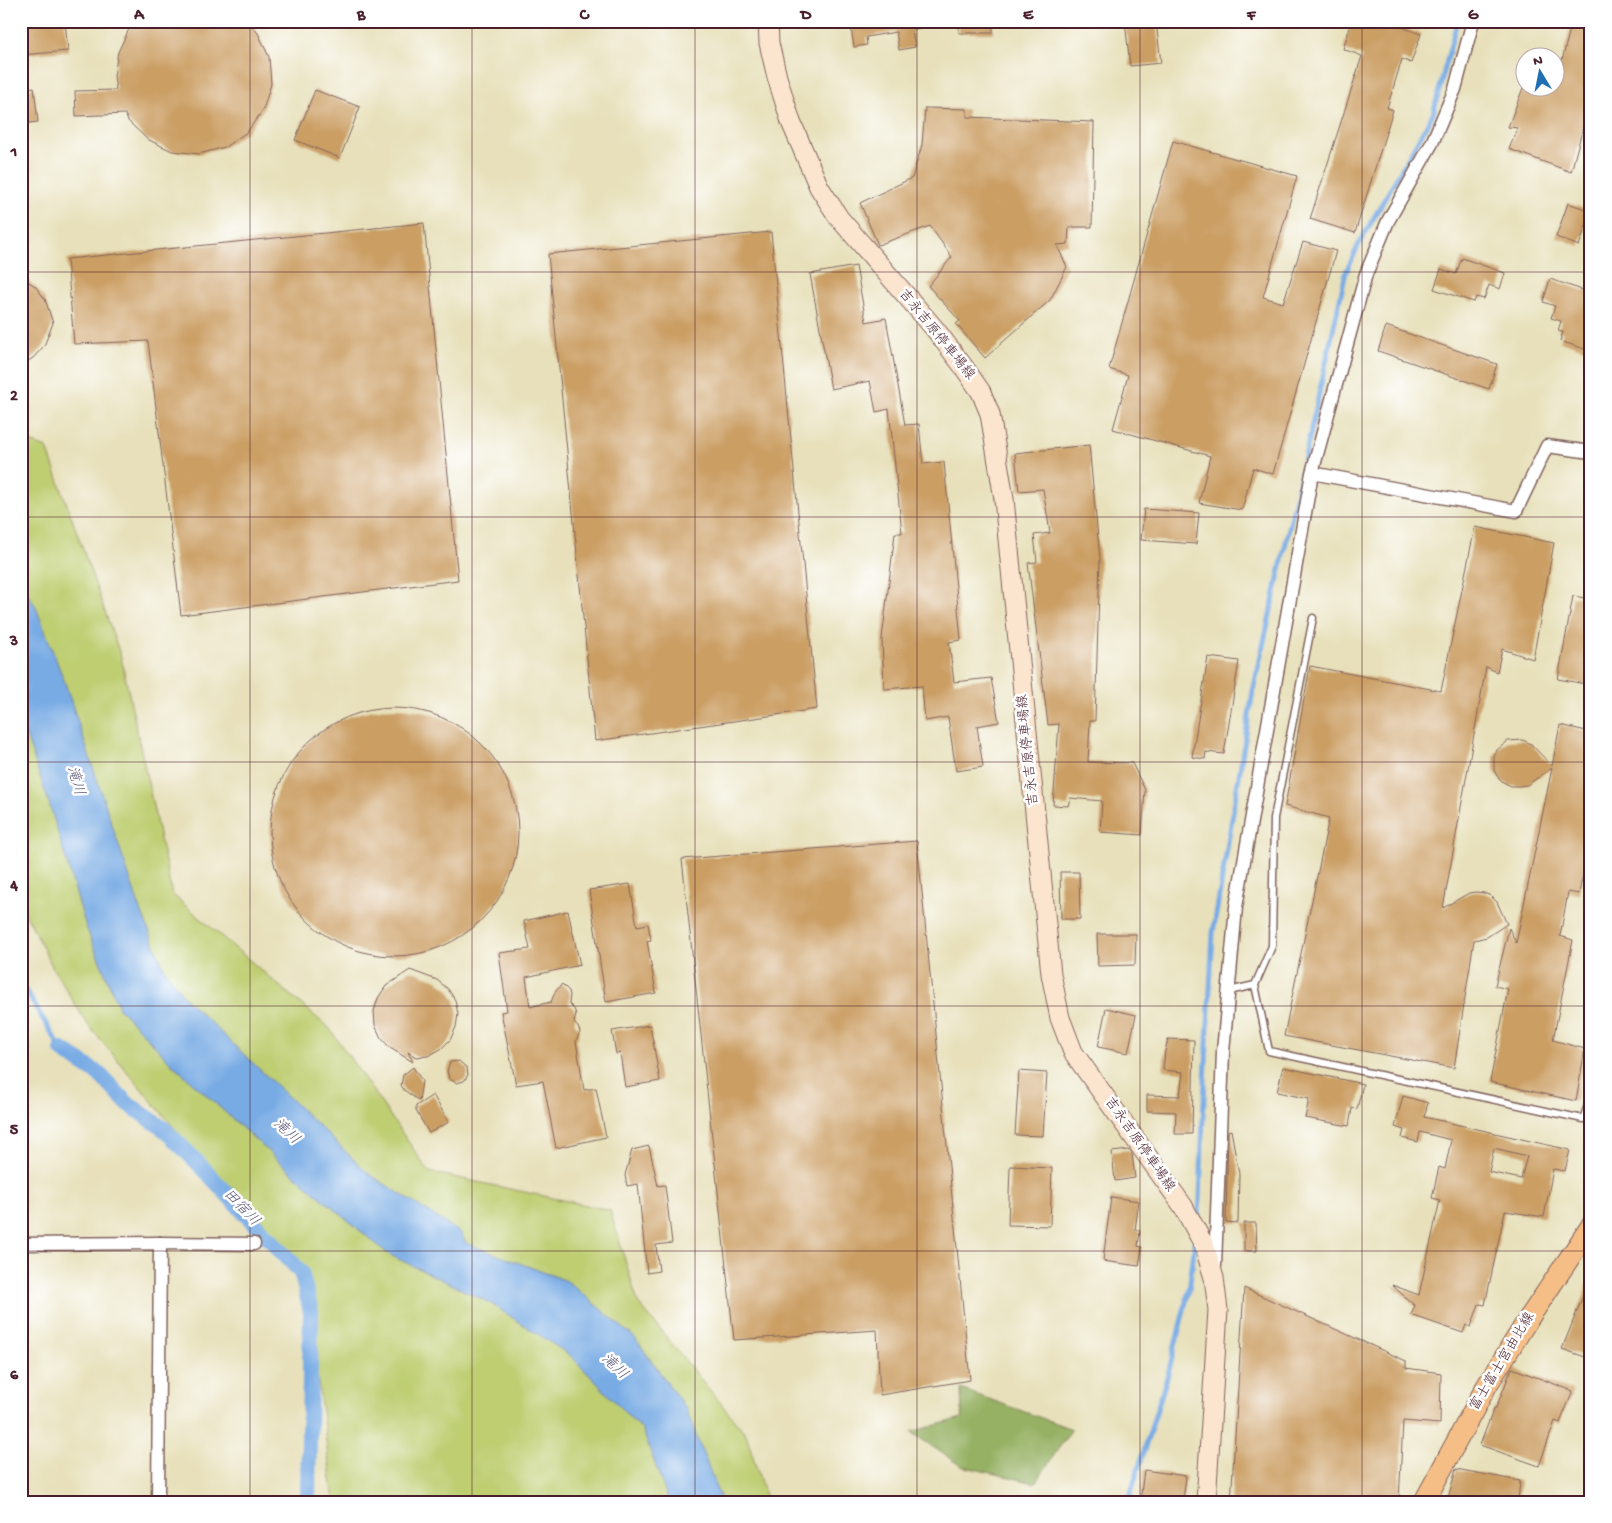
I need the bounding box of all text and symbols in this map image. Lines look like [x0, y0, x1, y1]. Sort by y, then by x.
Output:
text: A [133, 7, 145, 26]
text: B [356, 7, 366, 26]
text: C [579, 7, 590, 26]
text: D [799, 7, 812, 26]
text: E [1023, 7, 1034, 26]
text: F [1246, 7, 1257, 26]
text: G [1468, 7, 1479, 26]
north arrow [1514, 48, 1564, 98]
text: N [1532, 52, 1544, 71]
text: 1 [10, 144, 17, 163]
street label: 吉永吉原停車場線 [894, 286, 978, 384]
text: 2 [10, 388, 18, 407]
text: 3 [9, 633, 18, 652]
street label: 吉永吉原停車場線 [1015, 693, 1043, 807]
water label: 滝川 [62, 764, 89, 798]
text: 4 [9, 878, 18, 897]
street label: 吉永吉原停車場線 [1100, 1094, 1178, 1196]
water label: 滝川 [269, 1114, 304, 1149]
text: 5 [10, 1122, 19, 1141]
water label: 田宿川 [219, 1185, 264, 1230]
street label: 富士富士宮由比線 [1467, 1310, 1539, 1414]
water label: 滝川 [597, 1349, 632, 1384]
text: 6 [10, 1367, 19, 1386]

